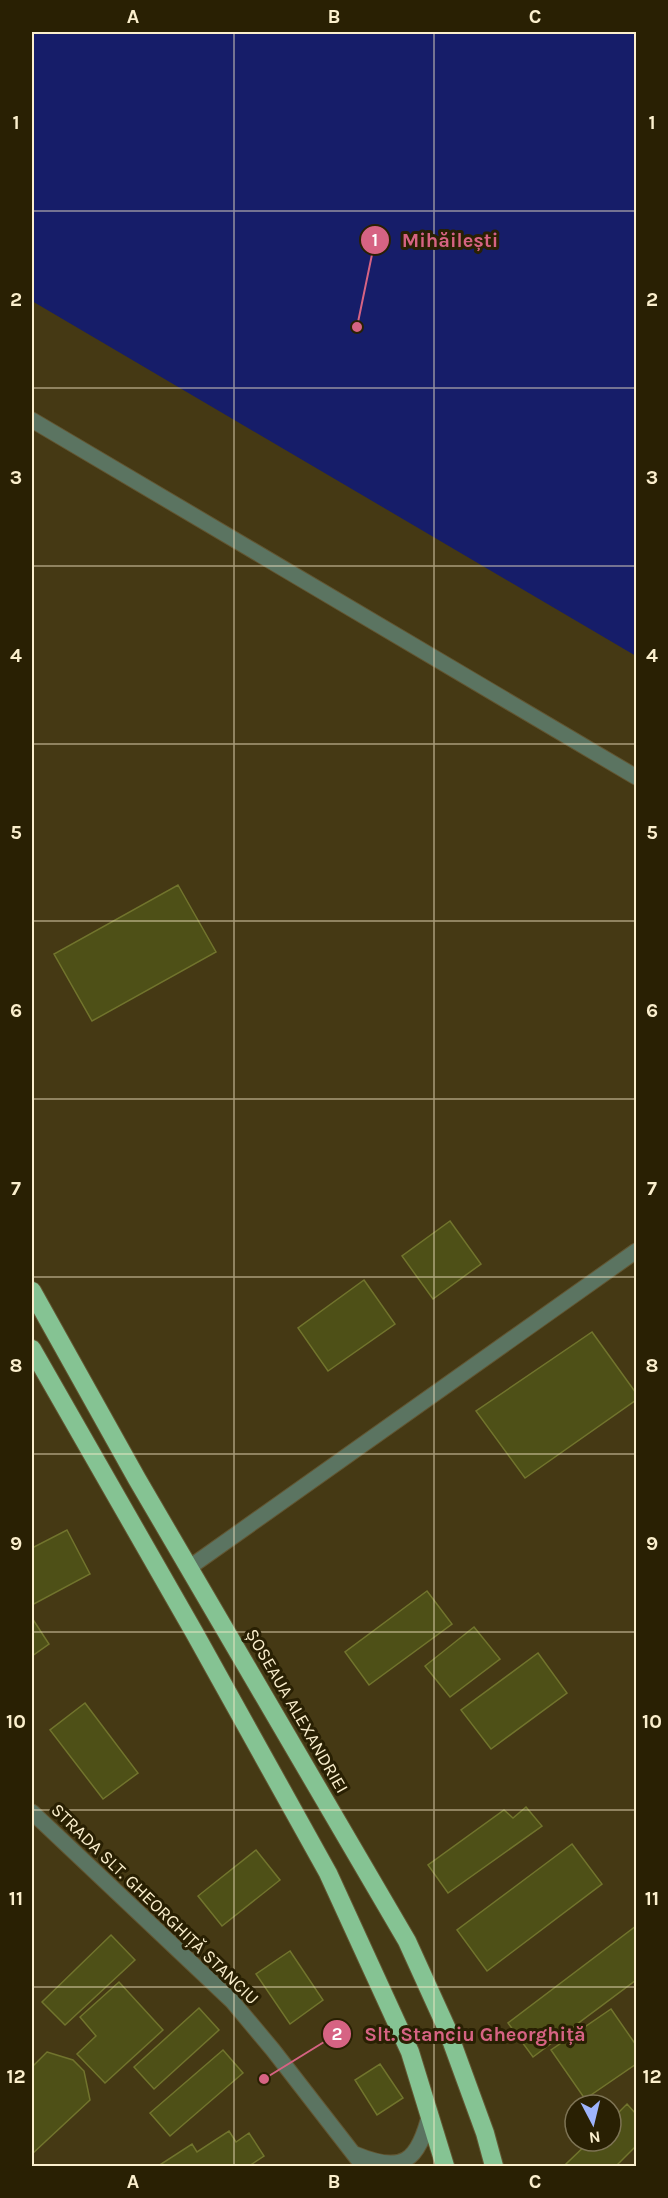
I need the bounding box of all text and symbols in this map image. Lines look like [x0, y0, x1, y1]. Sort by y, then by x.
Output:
text: A [127, 5, 140, 28]
text: B [328, 5, 340, 28]
text: C [529, 5, 541, 28]
text: 1 [12, 111, 20, 134]
text: 1 [648, 111, 656, 134]
callout: Mihăilești [360, 221, 510, 259]
text: 1 [372, 229, 378, 251]
text: Mihăilești [402, 229, 498, 252]
text: 2 [10, 288, 22, 311]
text: 2 [646, 288, 658, 311]
text: 3 [10, 466, 22, 489]
text: 3 [646, 466, 658, 489]
text: 4 [10, 644, 22, 667]
text: 4 [646, 644, 658, 667]
text: 5 [10, 821, 22, 844]
text: 5 [646, 821, 658, 844]
text: 6 [10, 999, 22, 1022]
text: 6 [646, 999, 658, 1022]
text: 7 [11, 1177, 21, 1200]
text: 7 [647, 1177, 657, 1200]
text: 8 [10, 1354, 22, 1377]
text: 8 [646, 1354, 658, 1377]
text: 9 [10, 1532, 22, 1555]
text: 9 [646, 1532, 658, 1555]
street label: ȘOSEAUA ALEXANDRIEI [241, 1625, 353, 1797]
text: 10 [6, 1710, 26, 1733]
text: 10 [642, 1710, 662, 1733]
street label: STRADA SLT. GHEORGHIȚĂ STANCIU [47, 1799, 263, 2009]
text: 11 [9, 1887, 23, 1910]
text: 11 [645, 1887, 659, 1910]
callout: Slt. Stanciu Gheorghiță [322, 2015, 598, 2053]
text: 2 [332, 2023, 342, 2045]
text: Slt. Stanciu Gheorghiță [364, 2023, 586, 2046]
text: 12 [6, 2065, 26, 2088]
text: 12 [642, 2065, 662, 2088]
north arrow [563, 2093, 623, 2153]
text: N [588, 2127, 602, 2148]
text: A [127, 2170, 140, 2193]
text: B [328, 2170, 340, 2193]
text: C [529, 2170, 541, 2193]

